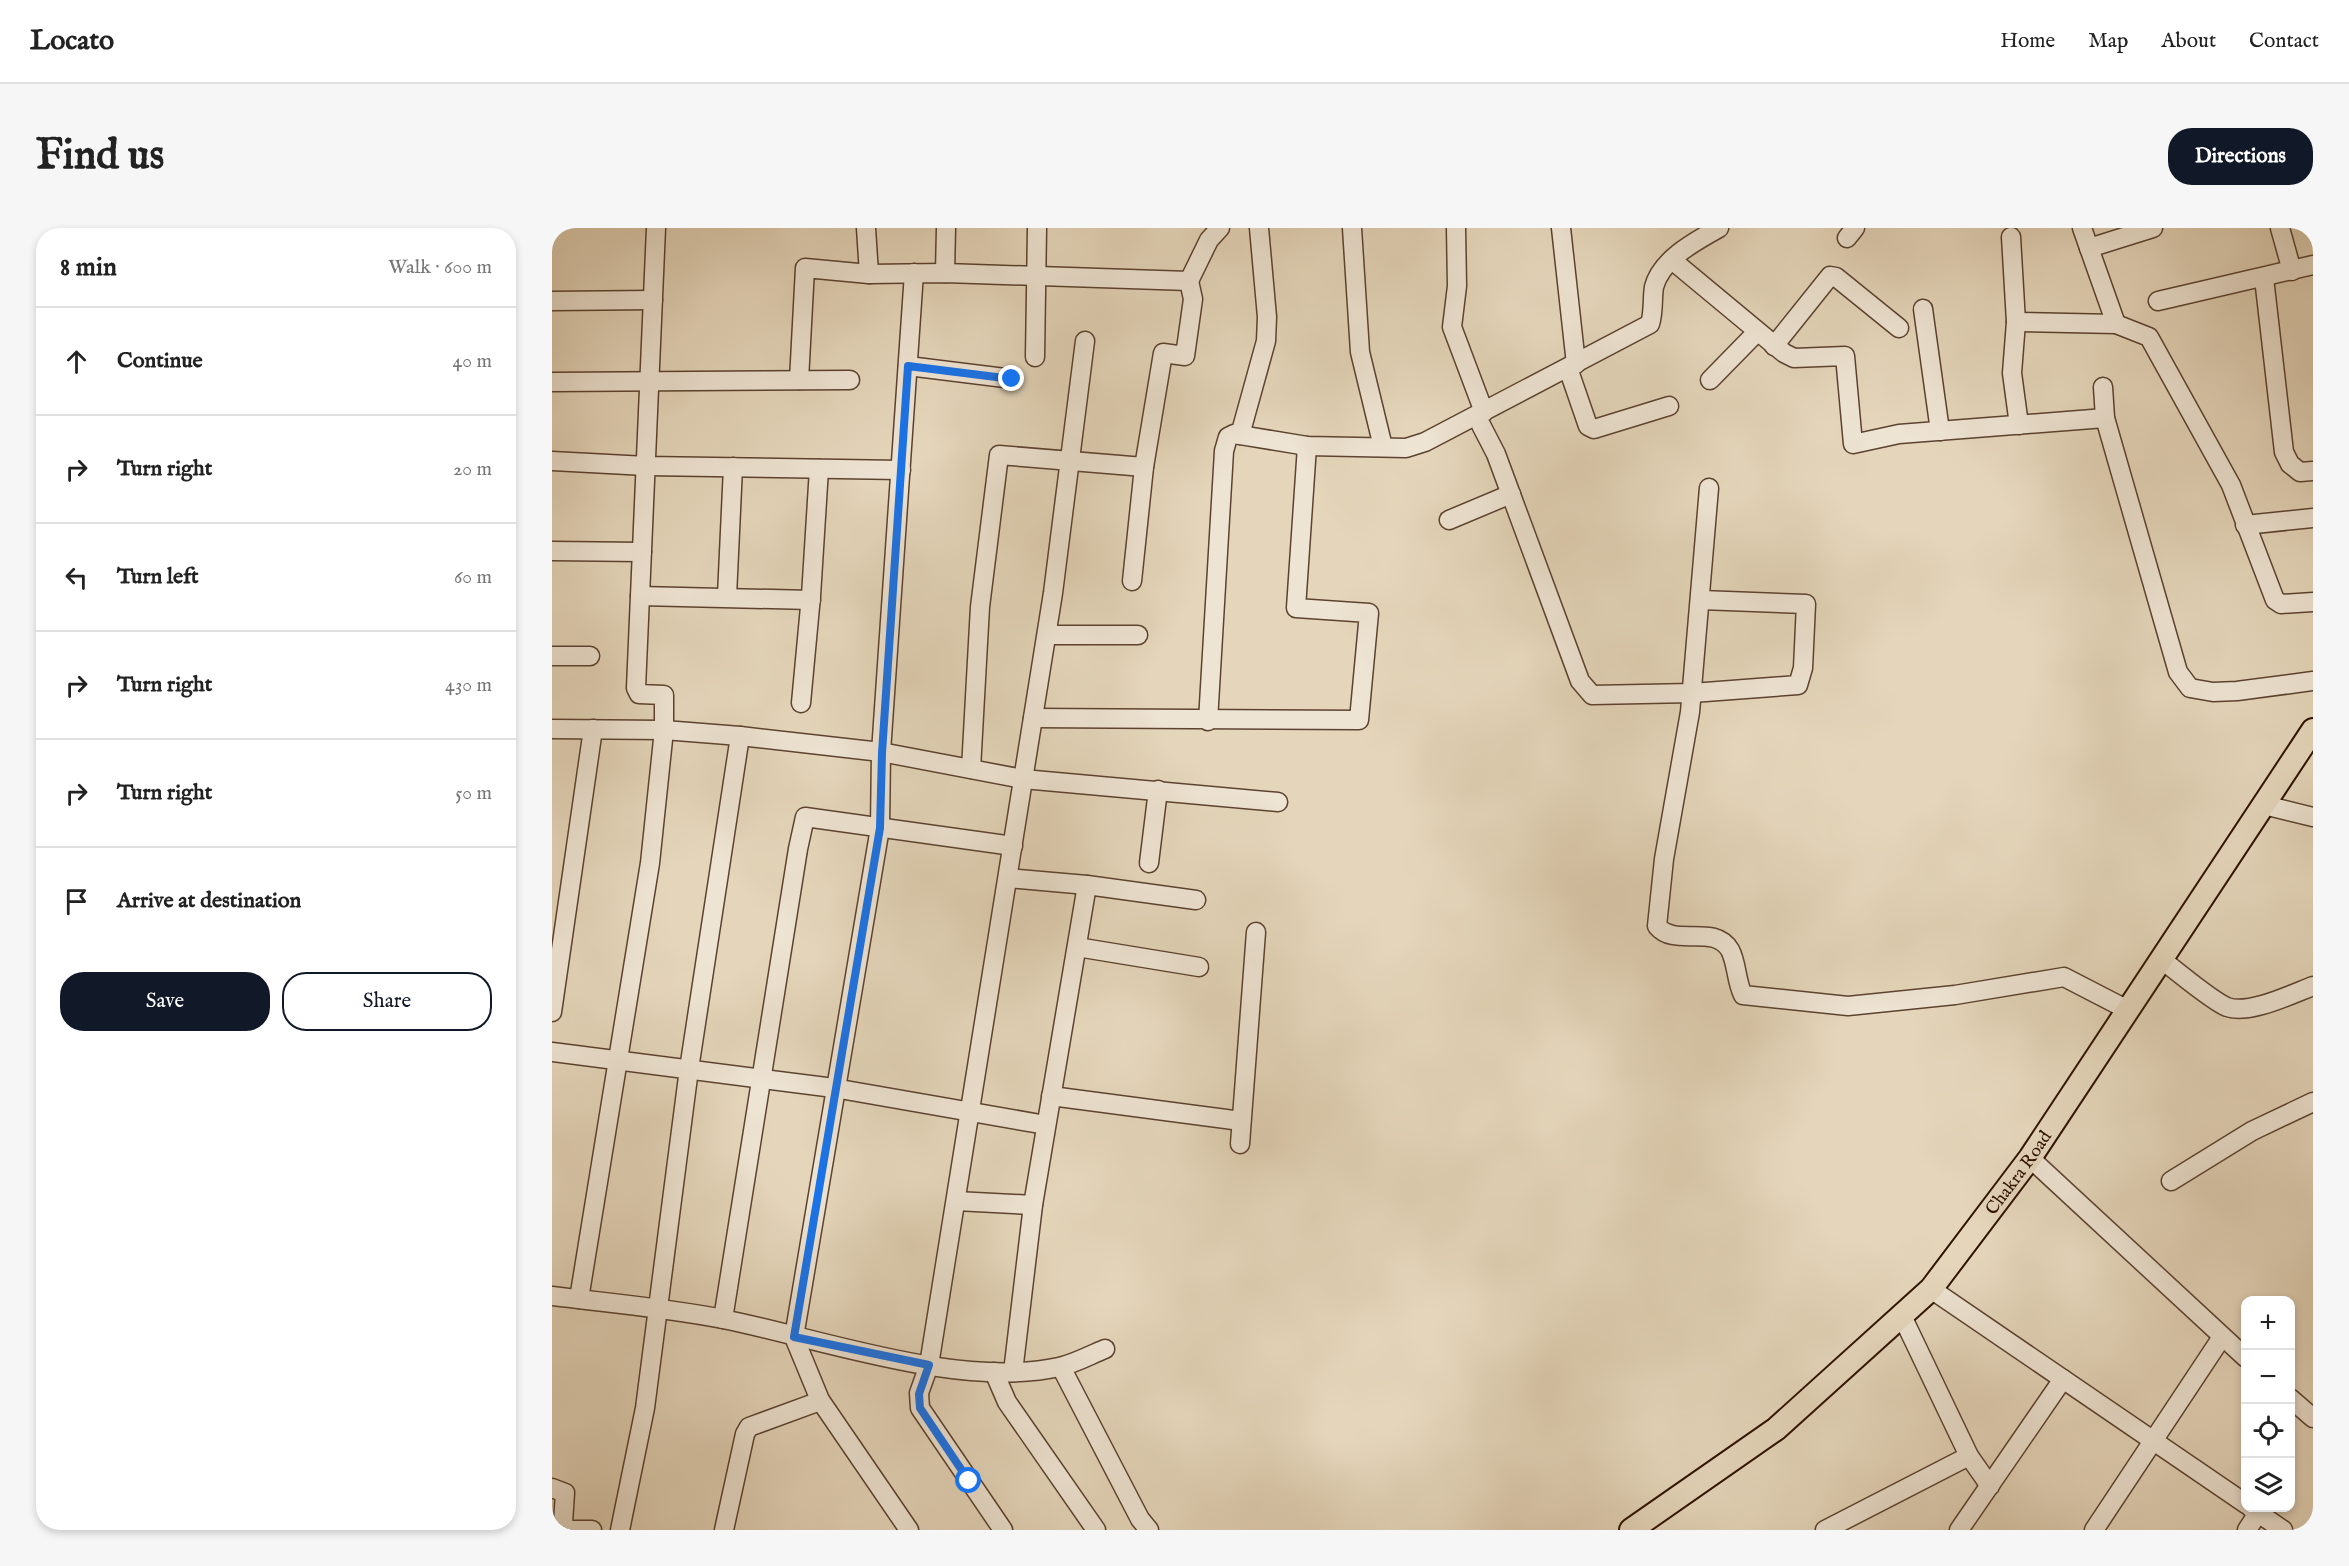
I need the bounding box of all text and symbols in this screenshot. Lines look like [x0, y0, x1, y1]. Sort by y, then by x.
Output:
text: Locato [30, 24, 114, 59]
text: Home [2000, 28, 2055, 55]
text: Map [2088, 28, 2128, 55]
text: About [2161, 28, 2216, 55]
text: Contact [2249, 28, 2319, 55]
button: Directions [2168, 128, 2313, 185]
text: Find us [36, 130, 164, 183]
text: 8 min [60, 251, 117, 284]
text: Walk · 600 m [388, 255, 492, 280]
icon: ahead [60, 345, 93, 378]
text: Continue [117, 347, 203, 375]
text: 40 m [453, 349, 492, 374]
route end [998, 365, 1024, 391]
icon: right [60, 453, 93, 486]
text: Turn right [117, 455, 212, 483]
text: 20 m [453, 457, 492, 482]
icon: left [60, 561, 93, 594]
text: Turn left [117, 563, 199, 591]
text: 60 m [454, 565, 492, 590]
icon: right [60, 669, 93, 702]
text: Turn right [117, 671, 212, 699]
text: 430 m [445, 673, 492, 698]
icon: right [60, 777, 93, 810]
text: Turn right [117, 779, 212, 807]
text: 50 m [455, 781, 492, 806]
icon: arrive [60, 885, 93, 918]
text: Arrive at destination [117, 887, 301, 915]
button: Save [60, 972, 270, 1031]
button: Share [282, 972, 492, 1031]
street label: Chakra Road [1981, 1127, 2058, 1220]
map controls [2241, 1296, 2295, 1512]
button: + [2241, 1296, 2295, 1350]
button: − [2241, 1350, 2295, 1404]
button: locate [2241, 1404, 2295, 1458]
button: layers [2241, 1458, 2295, 1512]
route start [955, 1467, 981, 1493]

